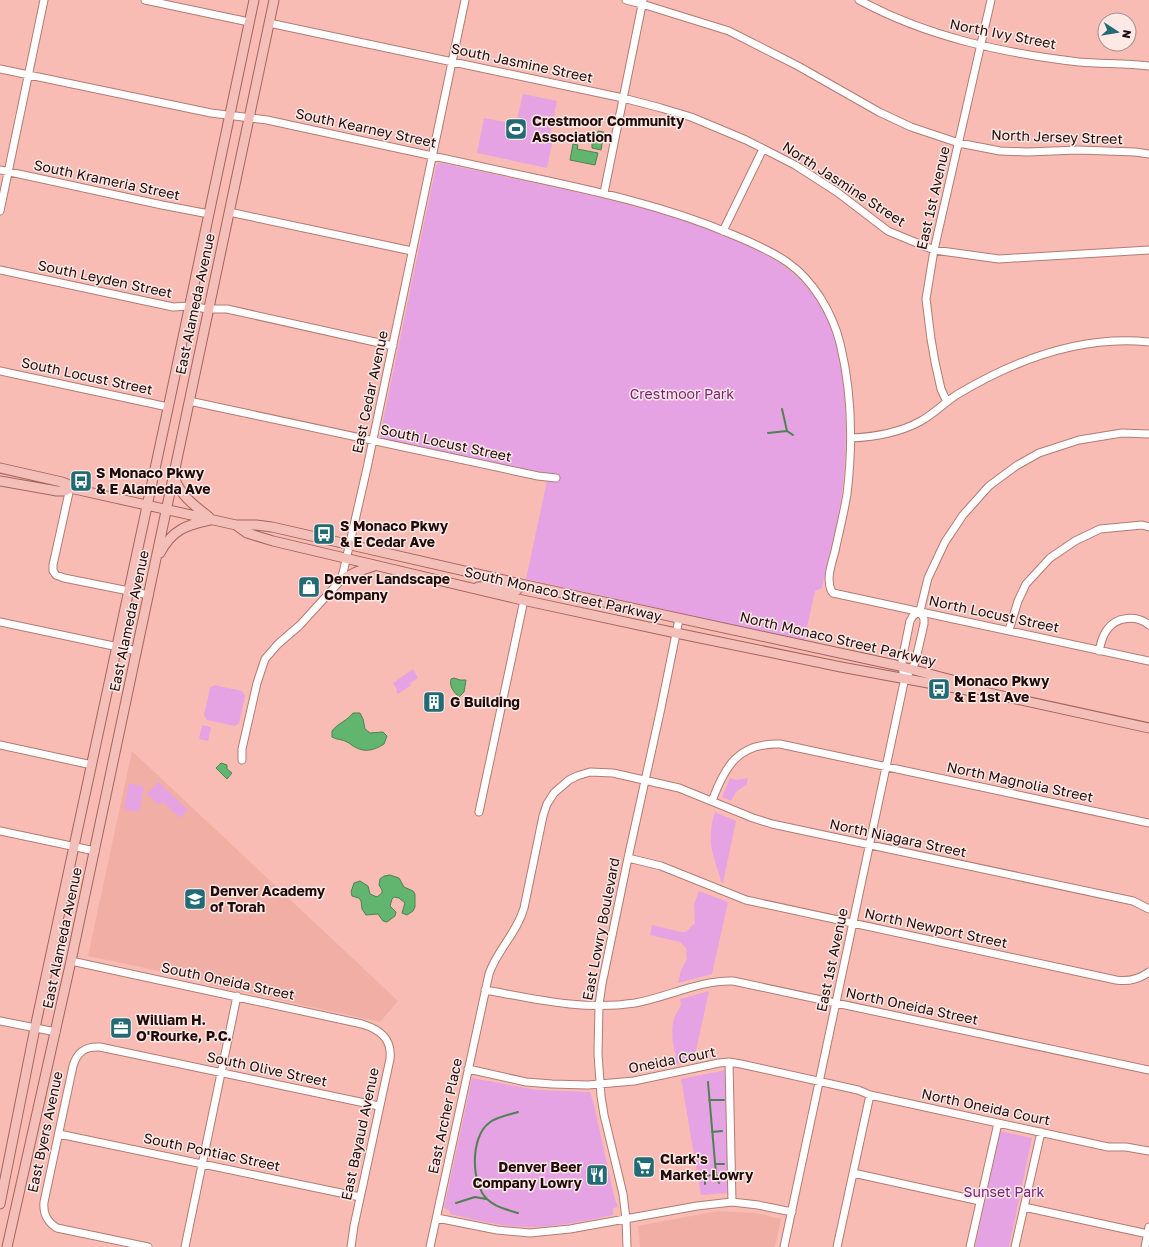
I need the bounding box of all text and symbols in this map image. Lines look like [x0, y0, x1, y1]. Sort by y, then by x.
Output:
north arrow [1097, 12, 1137, 52]
street label: North Ivy Street [948, 15, 1058, 52]
text: N [1120, 29, 1134, 40]
street label: South Jasmine Street [450, 39, 595, 86]
street label: South Kearney Street [294, 104, 438, 151]
place label: Crestmoor Community Association [532, 112, 685, 145]
sports icon: Crestmoor Community Association [503, 116, 529, 142]
street label: North Jersey Street [991, 126, 1123, 147]
street label: North Jasmine Street [780, 137, 909, 230]
street label: East 1st Avenue [912, 145, 953, 251]
street label: South Krameria Street [32, 156, 182, 203]
street label: East Alameda Avenue [171, 232, 218, 376]
street label: South Leyden Street [36, 256, 174, 301]
street label: East Cedar Avenue [348, 329, 391, 455]
street label: South Locust Street [20, 353, 154, 398]
park label: Crestmoor Park [630, 385, 734, 402]
street label: South Locust Street [379, 420, 513, 465]
place label: S Monaco Pkwy & E Alameda Ave [96, 464, 211, 497]
bus stop icon: S Monaco Pkwy & E Alameda Ave [68, 468, 94, 494]
place label: S Monaco Pkwy & E Cedar Ave [340, 517, 449, 550]
bus stop icon: S Monaco Pkwy & E Cedar Ave [311, 521, 337, 547]
street label: East Alameda Avenue [105, 549, 152, 693]
street label: South Monaco Street Parkway [463, 563, 664, 625]
place label: Denver Landscape Company [324, 570, 450, 603]
shop icon: Denver Landscape Company [296, 574, 322, 600]
street label: North Locust Street [927, 591, 1061, 636]
street label: North Monaco Street Parkway [738, 608, 938, 669]
place label: Monaco Pkwy & E 1st Ave [954, 672, 1050, 705]
bus stop icon: Monaco Pkwy & E 1st Ave [926, 676, 952, 702]
building icon: G Building [421, 689, 447, 715]
place label: G Building [450, 693, 520, 710]
street label: North Magnolia Street [945, 758, 1095, 805]
street label: North Niagara Street [828, 815, 968, 860]
street label: East Lowry Boulevard [578, 856, 623, 1002]
street label: East Alameda Avenue [38, 866, 85, 1010]
place label: Denver Academy of Torah [210, 882, 326, 915]
school or university icon: Denver Academy of Torah [182, 886, 208, 912]
street label: North Newport Street [863, 904, 1009, 951]
street label: East 1st Avenue [812, 907, 851, 1013]
street label: South Oneida Street [160, 958, 296, 1003]
street label: North Oneida Street [844, 983, 980, 1028]
place label: William H. O'Rourke, P.C. [136, 1011, 232, 1044]
office icon: William H. O'Rourke, P.C. [108, 1015, 134, 1041]
street label: Oneida Court [627, 1043, 717, 1076]
street label: South Olive Street [205, 1047, 329, 1090]
street label: East Archer Place [424, 1056, 465, 1175]
street label: East Bayaud Avenue [337, 1066, 382, 1202]
street label: East Byers Avenue [23, 1070, 66, 1194]
street label: North Oneida Court [920, 1085, 1052, 1128]
street label: South Pontiac Street [142, 1129, 282, 1174]
place label: Clark's Market Lowry [660, 1150, 754, 1183]
supermarket icon: Clark's Market Lowry [631, 1154, 657, 1180]
place label: Denver Beer Company Lowry [472, 1158, 583, 1191]
restaurant icon: Denver Beer Company Lowry [584, 1162, 610, 1188]
park label: Sunset Park [964, 1183, 1045, 1200]

